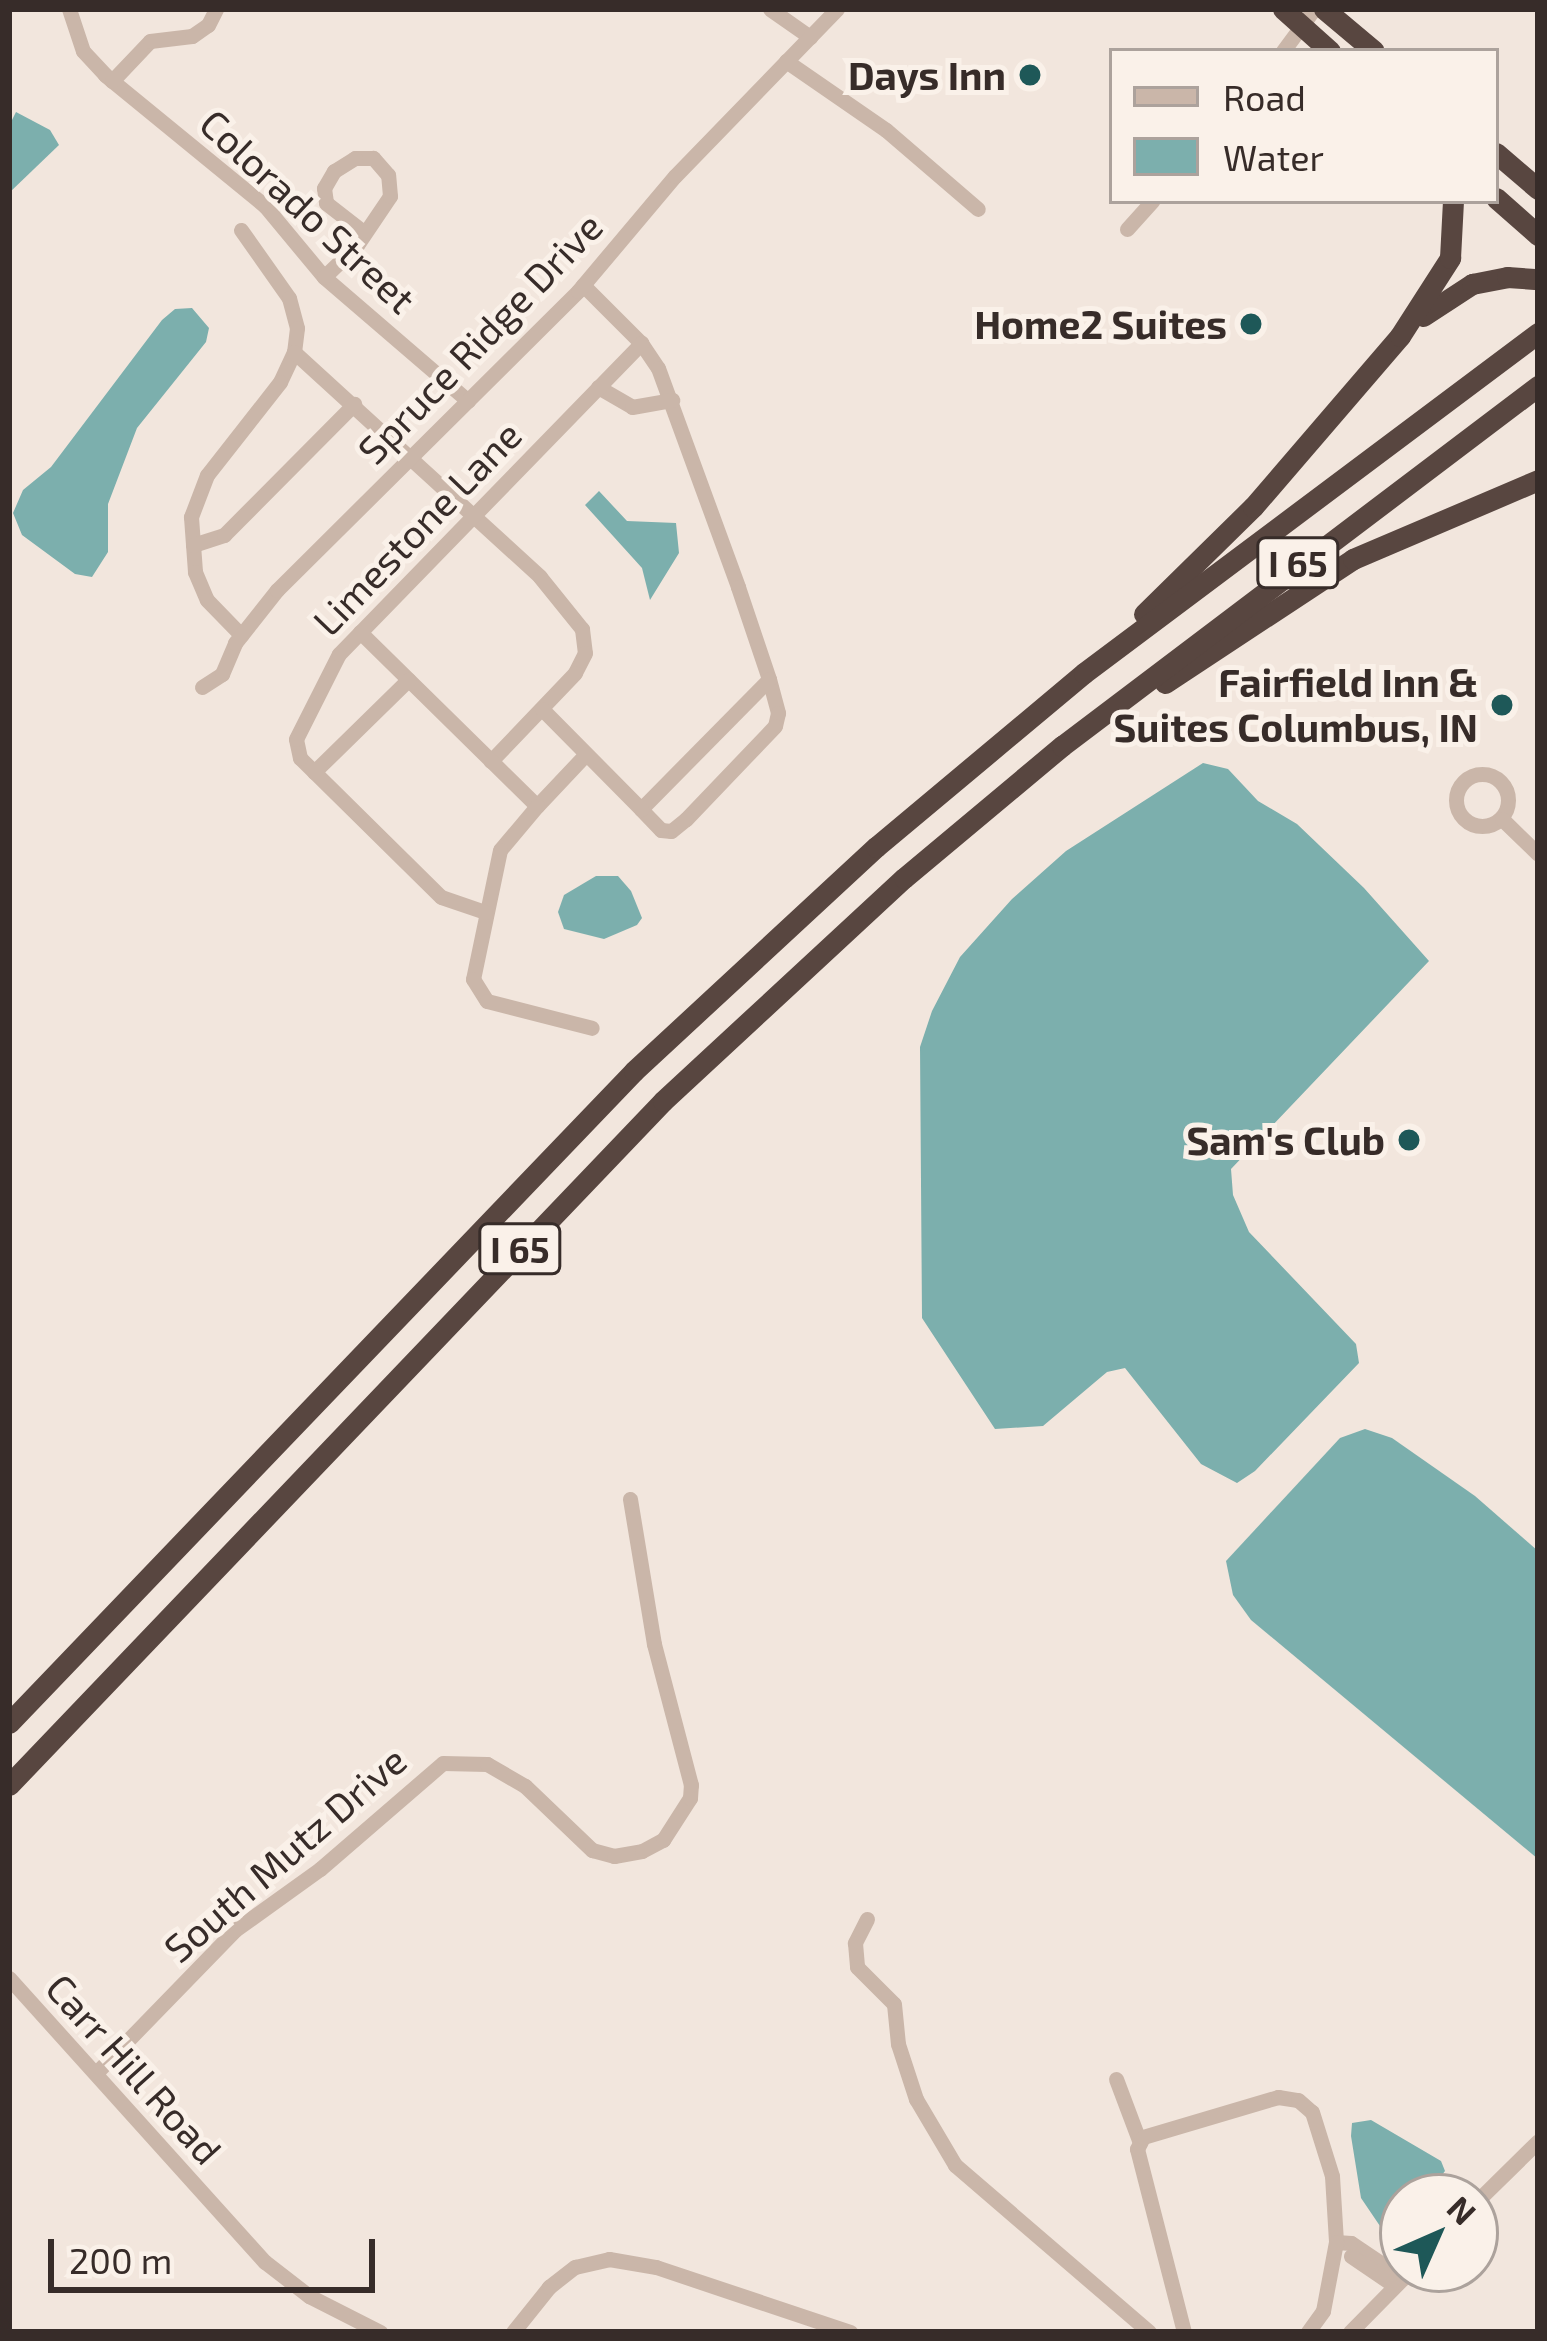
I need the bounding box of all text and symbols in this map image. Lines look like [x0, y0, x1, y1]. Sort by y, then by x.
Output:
legend [1109, 48, 1499, 204]
place label: Days Inn [848, 52, 1006, 98]
marker: Days Inn [1017, 62, 1043, 88]
text: Road [1223, 75, 1306, 118]
street label: Colorado Street [191, 100, 425, 322]
text: Water [1223, 135, 1324, 178]
street label: Spruce Ridge Drive [348, 203, 612, 473]
place label: Home2 Suites [974, 301, 1227, 347]
marker: Home2 Suites [1238, 311, 1264, 337]
street label: Limestone Lane [303, 411, 531, 645]
road number: I 65 [1256, 533, 1340, 593]
place label: Fairfield Inn & Suites Columbus, IN [1114, 660, 1478, 751]
marker: Fairfield Inn & Suites Columbus, IN [1489, 692, 1515, 718]
place label: Sam's Club [1187, 1117, 1385, 1163]
marker: Sam's Club [1396, 1127, 1422, 1153]
road number: I 65 [478, 1219, 562, 1279]
street label: South Mutz Drive [155, 1736, 415, 1972]
street label: Carr Hill Road [36, 1964, 232, 2174]
north arrow [1379, 2173, 1499, 2293]
text: N [1440, 2187, 1485, 2232]
scale bar [54, 2215, 381, 2289]
text: 200 m [69, 2238, 172, 2281]

